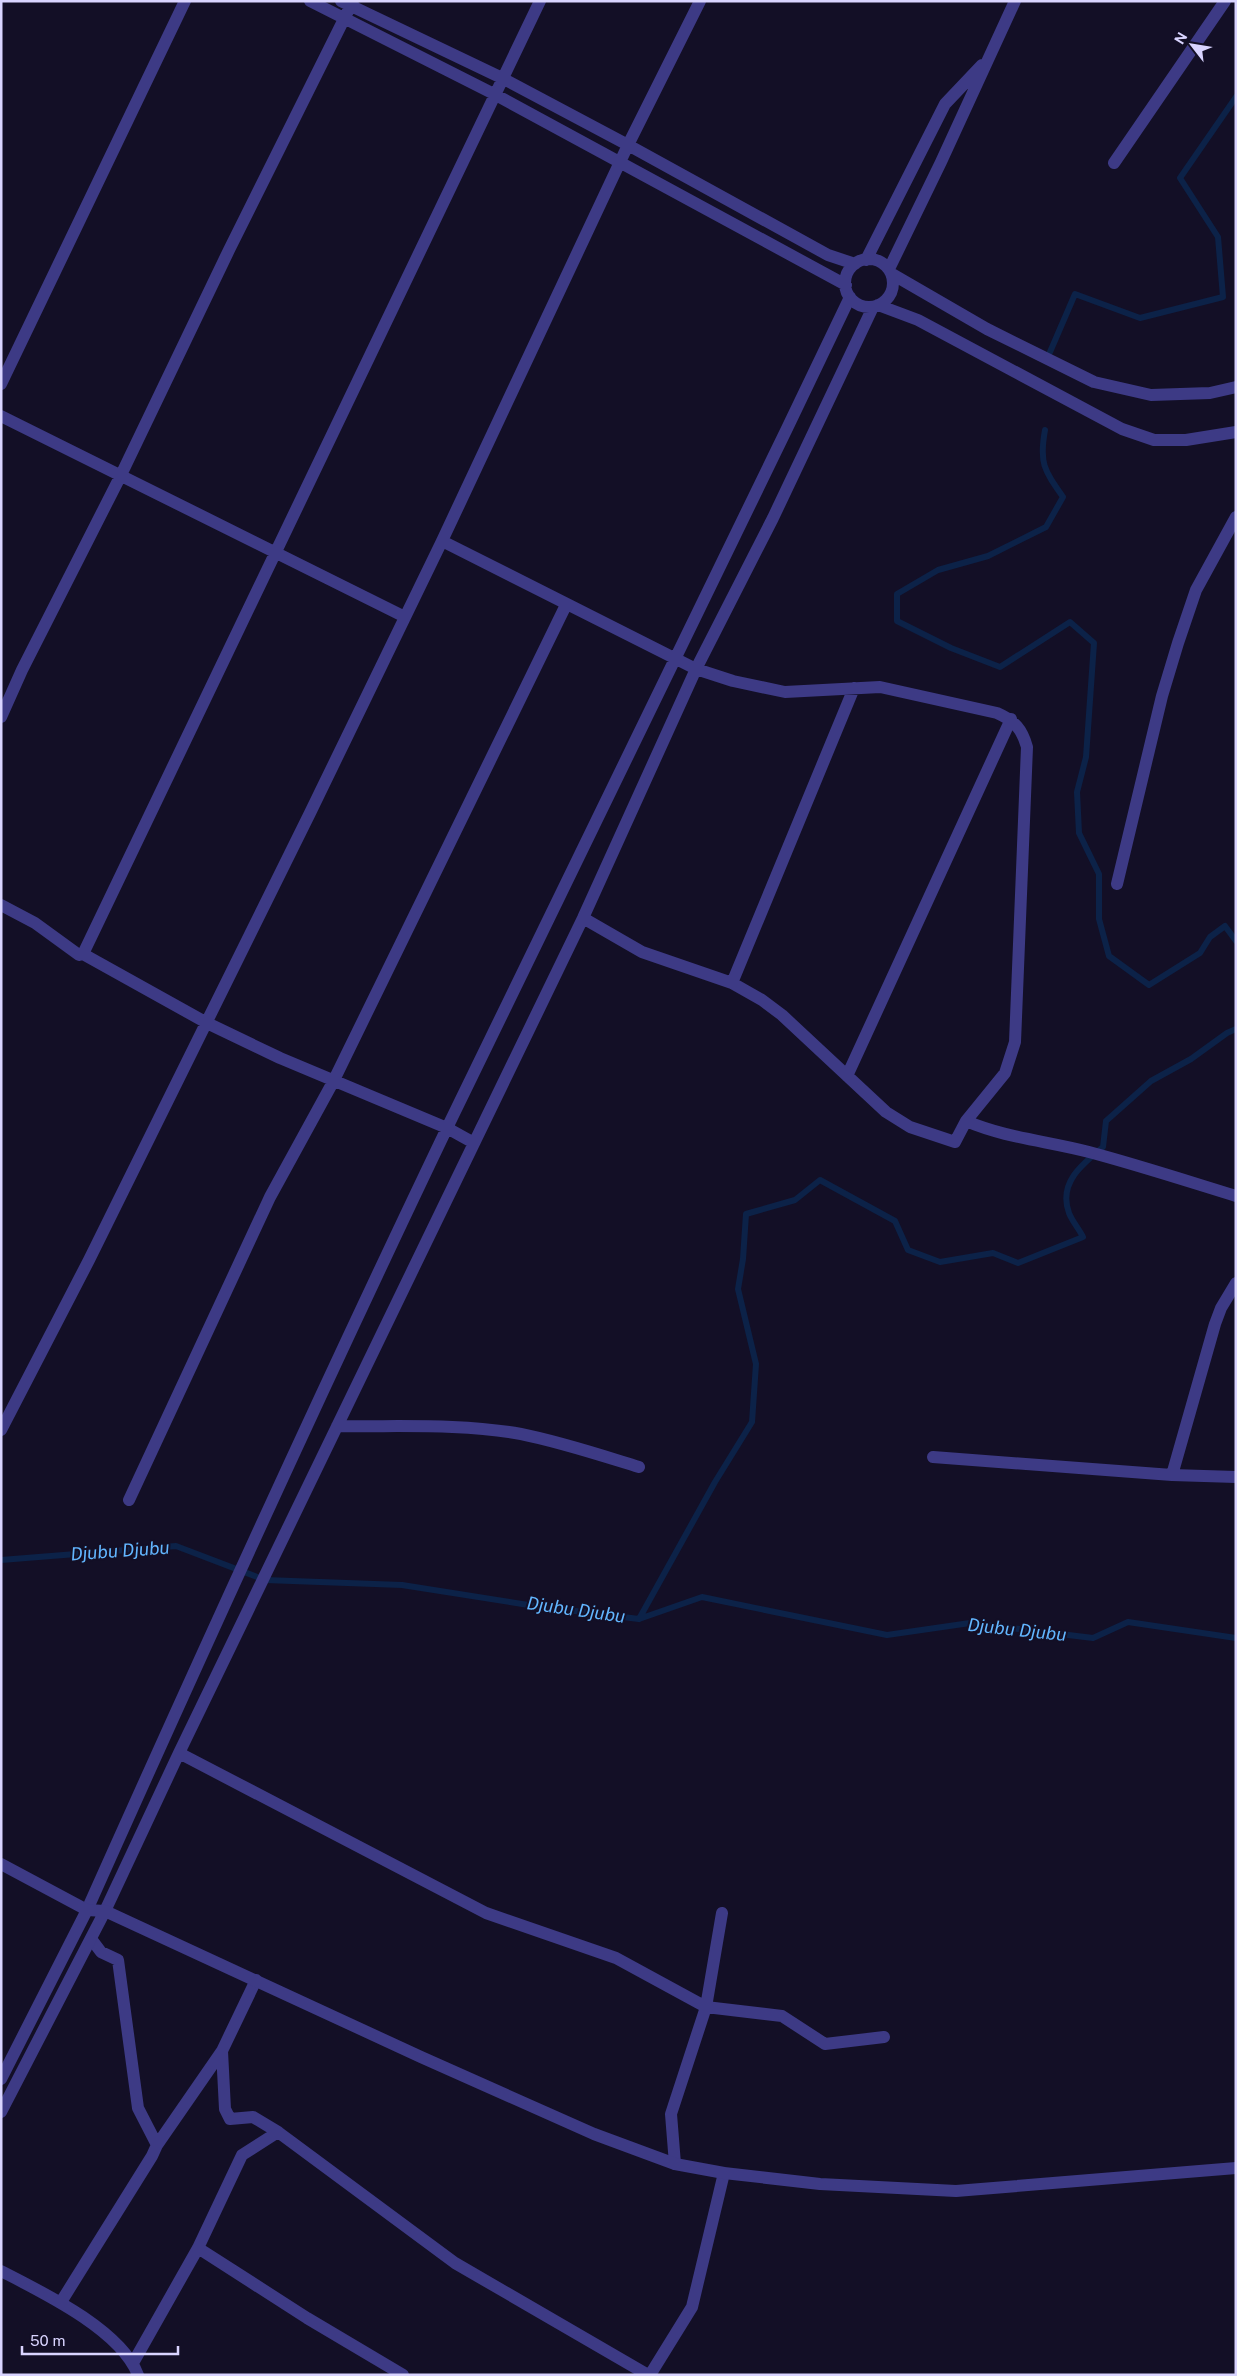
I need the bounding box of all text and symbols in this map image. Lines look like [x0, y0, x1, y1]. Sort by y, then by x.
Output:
north arrow [1167, 20, 1217, 70]
text: N [1171, 29, 1191, 47]
water label: Djubu Djubu [70, 1537, 170, 1564]
water label: Djubu Djubu [525, 1592, 627, 1627]
water label: Djubu Djubu [967, 1614, 1068, 1645]
scale bar [22, 2324, 179, 2356]
text: 50 m [30, 2332, 65, 2349]

